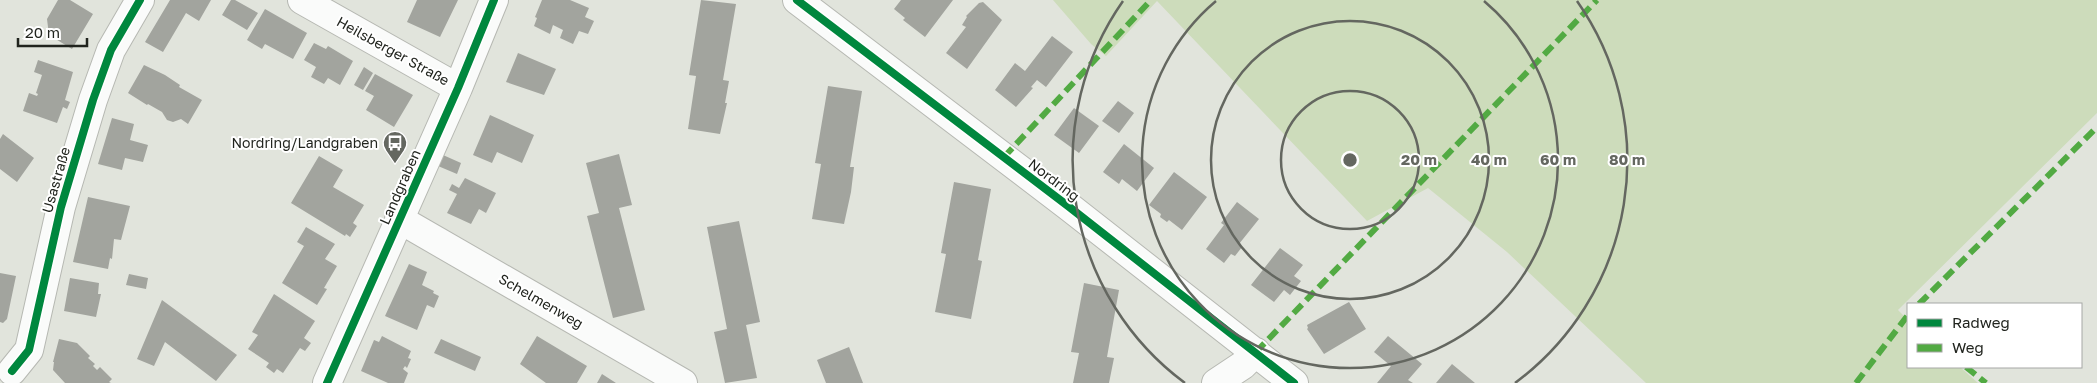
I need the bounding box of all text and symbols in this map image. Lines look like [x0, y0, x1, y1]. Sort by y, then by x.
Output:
street label: Heilsberger Straße [334, 13, 452, 89]
scale bar [18, 15, 86, 47]
text: 20 m [25, 23, 60, 41]
bus stop icon: Nordring/Landgraben [382, 130, 408, 164]
place label: Nordring/Landgraben [231, 134, 378, 151]
street label: Usastraße [38, 145, 73, 215]
street label: Landgraben [375, 147, 424, 227]
text: 20 m [1401, 150, 1437, 168]
text: 40 m [1471, 150, 1507, 168]
text: 60 m [1540, 150, 1576, 168]
text: 80 m [1609, 150, 1645, 168]
centre of rings [1341, 151, 1359, 169]
street label: Nordring [1025, 155, 1083, 204]
street label: Schelmenweg [496, 270, 587, 332]
legend [1907, 303, 2082, 368]
text: Radweg [1952, 313, 2010, 331]
text: Weg [1952, 338, 1984, 356]

